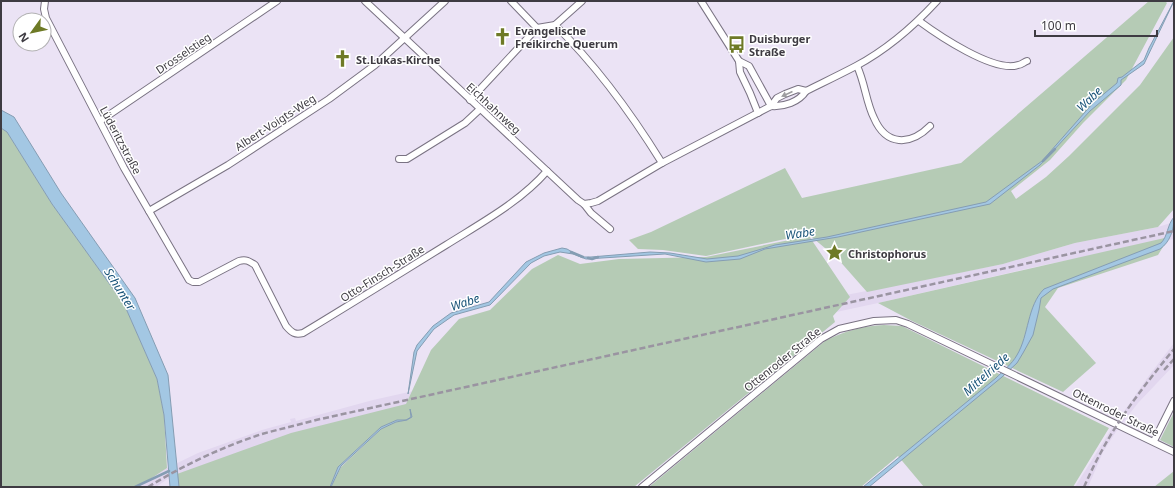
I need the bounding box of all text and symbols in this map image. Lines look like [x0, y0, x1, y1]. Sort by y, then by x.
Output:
north arrow [12, 12, 52, 52]
scale bar [1035, 12, 1157, 38]
text: 100 m [1041, 17, 1076, 34]
place label: Evangelische Freikirche Querum [515, 23, 618, 51]
church icon: Evangelische Freikirche Querum [492, 26, 512, 46]
street label: Drosselstieg [152, 29, 214, 77]
text: N [14, 30, 32, 46]
place label: Duisburger Straße [749, 31, 810, 59]
bus stop icon: Duisburger Straße [726, 34, 746, 54]
church icon: St.Lukas-Kirche [333, 49, 353, 69]
place label: St.Lukas-Kirche [356, 52, 441, 67]
street label: Eichhahnweg [464, 79, 524, 137]
water label: Wabe [1072, 83, 1106, 115]
street label: Albert-Voigts-Weg [232, 90, 318, 154]
one-way arrow [781, 91, 792, 97]
street label: Lüderitzstraße [97, 103, 145, 177]
water label: Wabe [784, 222, 816, 244]
street label: Otto-Finsch-Straße [337, 241, 427, 305]
place icon: Christophorus [825, 243, 845, 263]
place label: Christophorus [848, 246, 927, 261]
water label: Schunter [100, 265, 140, 315]
water label: Wabe [448, 289, 482, 315]
street label: Ottenroder Straße [741, 323, 823, 395]
water label: Mittelriede [959, 349, 1013, 399]
street label: Ottenroder Straße [1070, 385, 1162, 439]

